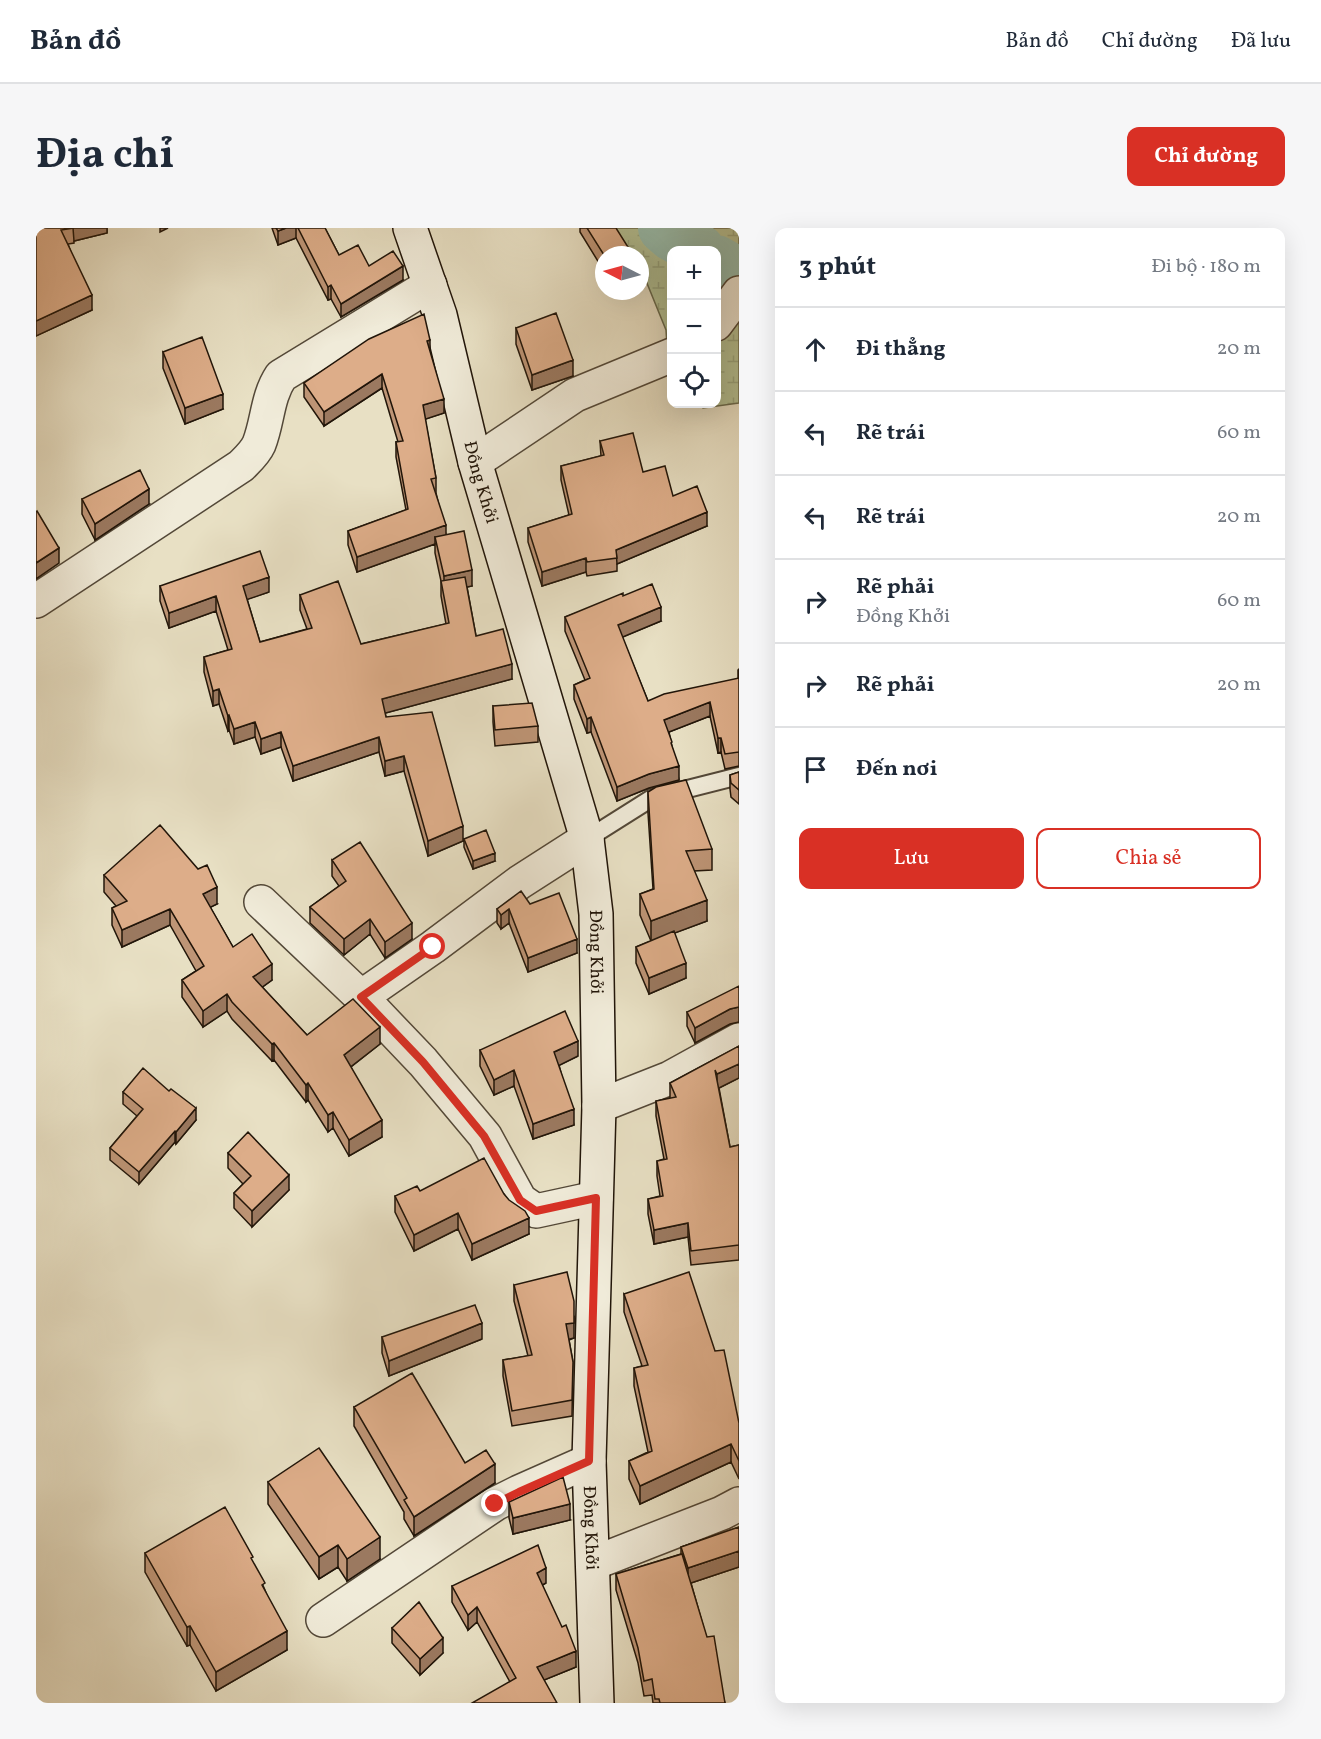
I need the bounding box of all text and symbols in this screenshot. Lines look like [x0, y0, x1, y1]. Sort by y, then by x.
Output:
text: Bản đồ [30, 22, 121, 61]
text: Bản đồ [1005, 27, 1069, 56]
text: Chỉ đường [1102, 27, 1198, 56]
text: Đã lưu [1231, 27, 1291, 56]
text: Địa chỉ [36, 127, 174, 186]
button: Chỉ đường [1127, 127, 1285, 186]
north arrow [595, 246, 649, 300]
map controls [667, 246, 721, 408]
button: + [667, 246, 721, 300]
text: 3 phút [799, 249, 876, 285]
text: Đi bộ · 180 m [1151, 253, 1261, 281]
button: − [667, 300, 721, 354]
icon: ahead [799, 333, 832, 366]
text: Đi thẳng [856, 334, 946, 365]
text: 20 m [1217, 335, 1261, 363]
button: locate [667, 354, 721, 408]
icon: left [799, 417, 832, 450]
text: Rẽ trái [856, 418, 925, 449]
text: 60 m [1217, 419, 1261, 447]
street label: Đồng Khởi [456, 439, 504, 527]
icon: left [799, 501, 832, 534]
text: Rẽ trái [856, 502, 925, 533]
text: 20 m [1217, 503, 1261, 531]
text: Rẽ phải [856, 572, 935, 603]
icon: right [799, 585, 832, 618]
text: 60 m [1217, 587, 1261, 615]
text: Đồng Khởi [856, 603, 950, 631]
icon: right [799, 669, 832, 702]
text: Rẽ phải [856, 670, 935, 701]
text: 20 m [1217, 671, 1261, 699]
icon: arrive [799, 753, 832, 786]
text: Đến nơi [856, 754, 938, 785]
button: Lưu [799, 828, 1024, 889]
button: Chia sẻ [1036, 828, 1261, 889]
street label: Đồng Khởi [582, 909, 608, 995]
route start [419, 933, 445, 959]
street label: Đồng Khởi [576, 1485, 604, 1571]
route end [481, 1490, 507, 1516]

